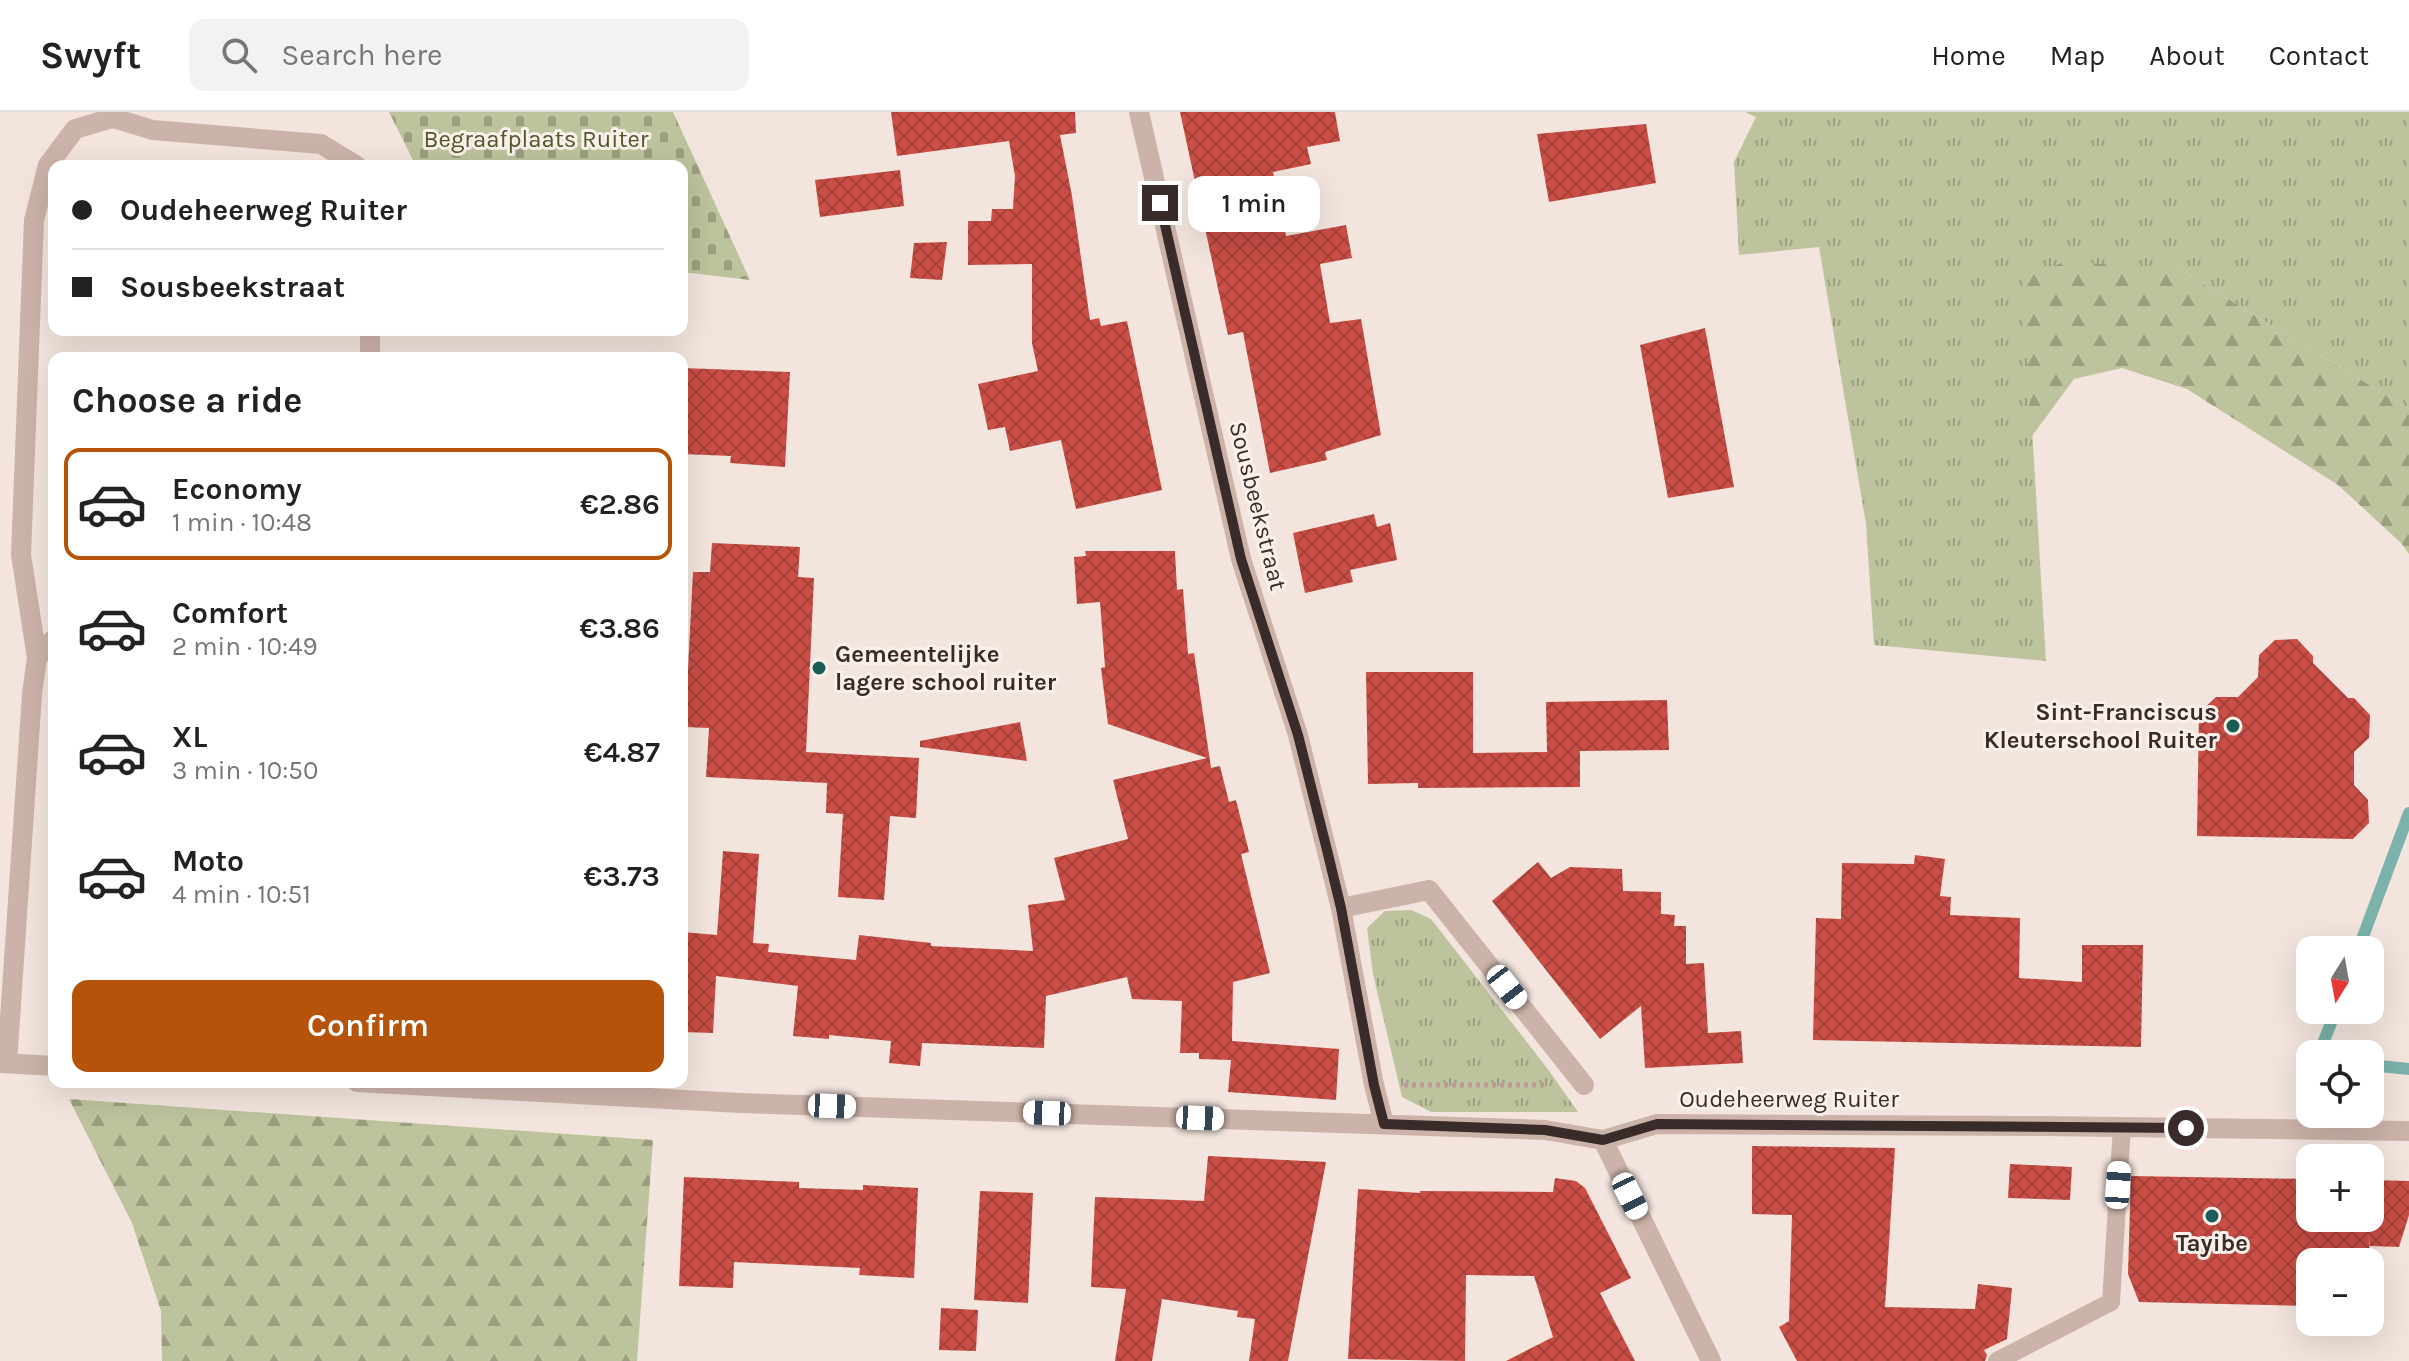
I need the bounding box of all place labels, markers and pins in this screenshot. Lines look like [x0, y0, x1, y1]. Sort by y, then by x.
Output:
place label: Gemeentelijke lagere school ruiter [835, 640, 1057, 696]
marker: Gemeentelijke lagere school ruiter [810, 659, 828, 677]
place label: Sint-Franciscus Kleuterschool Ruiter [1984, 698, 2218, 754]
marker: Sint-Franciscus Kleuterschool Ruiter [2224, 717, 2242, 735]
marker: Tayibe [2203, 1207, 2221, 1225]
place label: Tayibe [2176, 1229, 2248, 1257]

